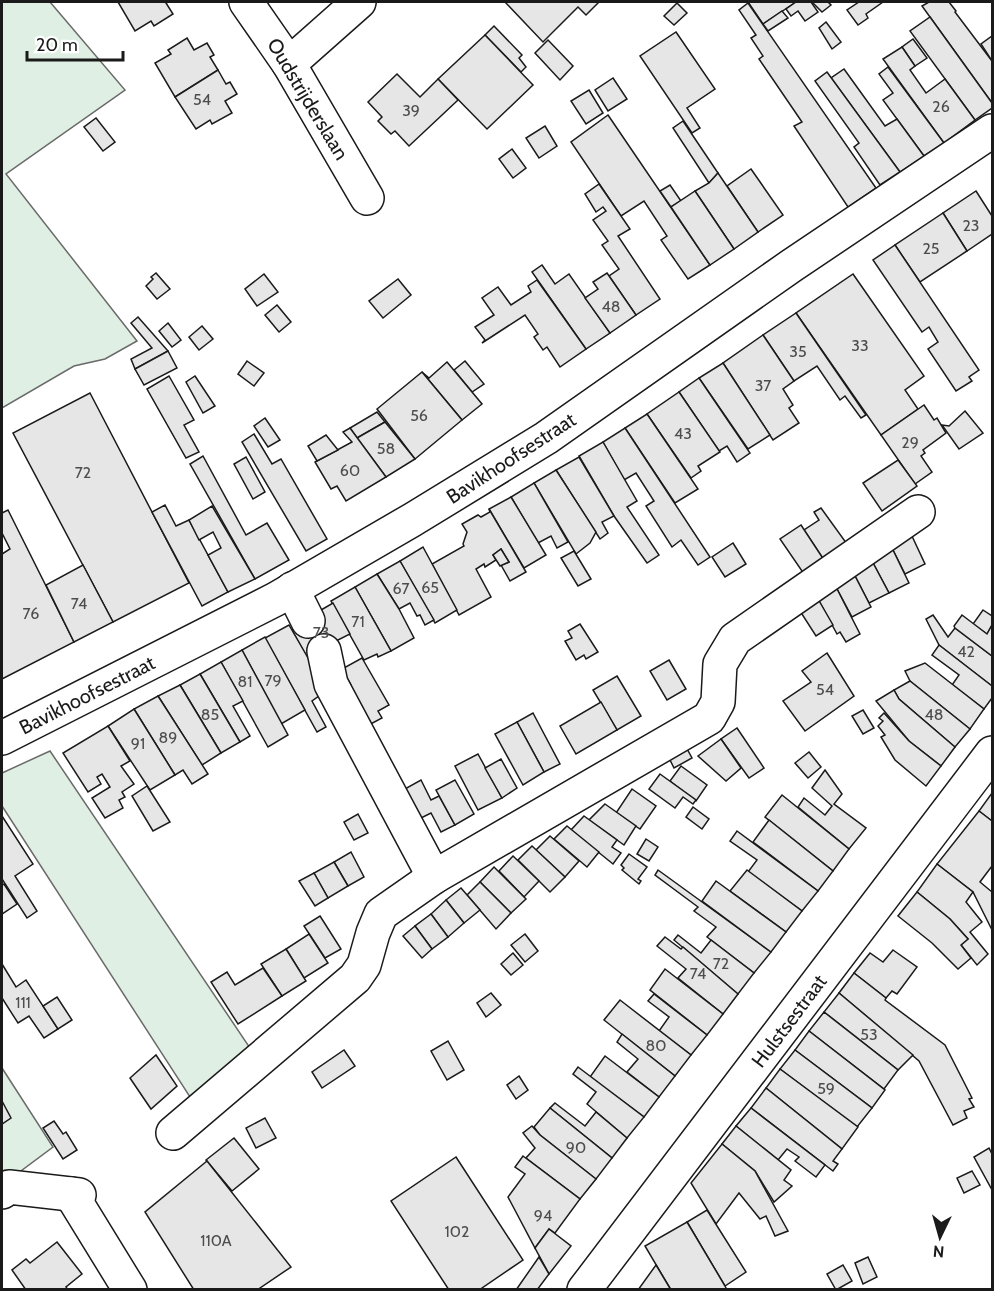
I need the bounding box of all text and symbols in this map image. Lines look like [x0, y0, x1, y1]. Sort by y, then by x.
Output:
scale bar [27, 24, 123, 62]
text: 20 m [36, 34, 78, 56]
street label: Oudstrijderslaan [262, 34, 354, 164]
house number: 54 [193, 90, 211, 109]
house number: 26 [932, 97, 950, 116]
house number: 39 [402, 101, 420, 120]
house number: 23 [962, 216, 980, 235]
house number: 25 [922, 239, 940, 258]
house number: 48 [602, 297, 620, 316]
house number: 33 [851, 336, 869, 355]
house number: 35 [789, 342, 807, 361]
house number: 37 [755, 376, 771, 395]
house number: 56 [410, 406, 428, 425]
street label: Bavikhoofsestraat [442, 407, 580, 509]
house number: 43 [674, 424, 692, 443]
house number: 29 [901, 433, 919, 452]
house number: 58 [377, 439, 395, 458]
house number: 60 [340, 461, 360, 480]
house number: 72 [75, 463, 91, 482]
house number: 65 [421, 578, 439, 597]
house number: 67 [392, 579, 410, 598]
house number: 74 [71, 594, 87, 613]
house number: 76 [23, 604, 39, 623]
house number: 71 [351, 612, 365, 631]
house number: 73 [313, 623, 329, 642]
house number: 42 [957, 642, 975, 661]
street label: Bavikhoofsestraat [15, 650, 159, 740]
house number: 79 [264, 671, 282, 690]
house number: 81 [238, 672, 252, 691]
house number: 54 [816, 680, 834, 699]
house number: 85 [201, 705, 219, 724]
house number: 48 [925, 705, 943, 724]
house number: 89 [159, 728, 177, 747]
house number: 91 [131, 734, 145, 753]
house number: 72 [713, 954, 729, 973]
house number: 74 [690, 964, 706, 983]
street label: Hulstsestraat [746, 970, 832, 1072]
house number: 111 [15, 993, 31, 1012]
house number: 53 [860, 1025, 878, 1044]
house number: 80 [646, 1036, 666, 1055]
house number: 59 [817, 1079, 835, 1098]
house number: 90 [566, 1138, 586, 1157]
house number: 94 [534, 1206, 552, 1225]
north arrow [910, 1207, 970, 1267]
house number: 102 [445, 1222, 469, 1241]
house number: 110A [200, 1231, 232, 1250]
text: N [932, 1241, 945, 1261]

